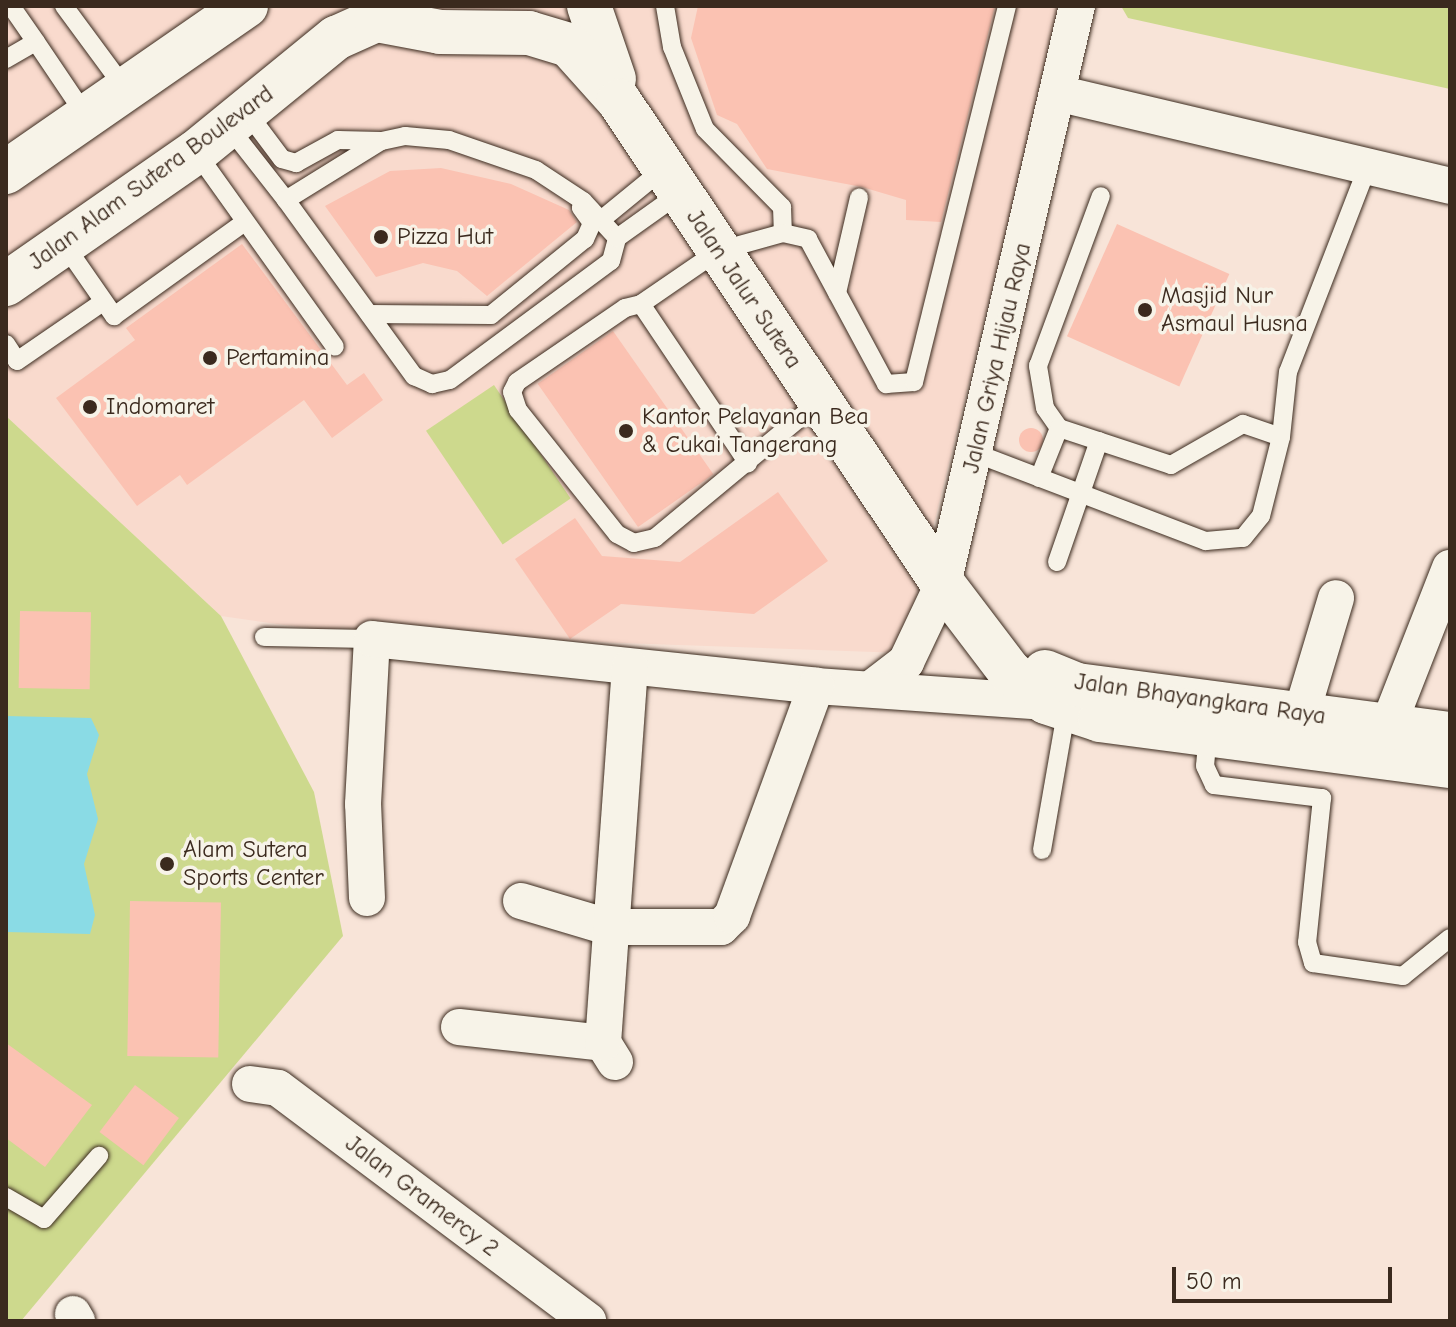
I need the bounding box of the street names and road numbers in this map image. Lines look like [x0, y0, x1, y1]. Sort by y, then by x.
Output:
street label: Jalan Alam Sutera Boulevard [23, 80, 279, 276]
street label: Jalan Jalur Sutera [680, 204, 808, 374]
street label: Jalan Griya Hijau Raya [956, 240, 1038, 476]
street label: Jalan Bhayangkara Raya [1073, 667, 1327, 731]
street label: Jalan Gramercy 2 [340, 1129, 504, 1263]

